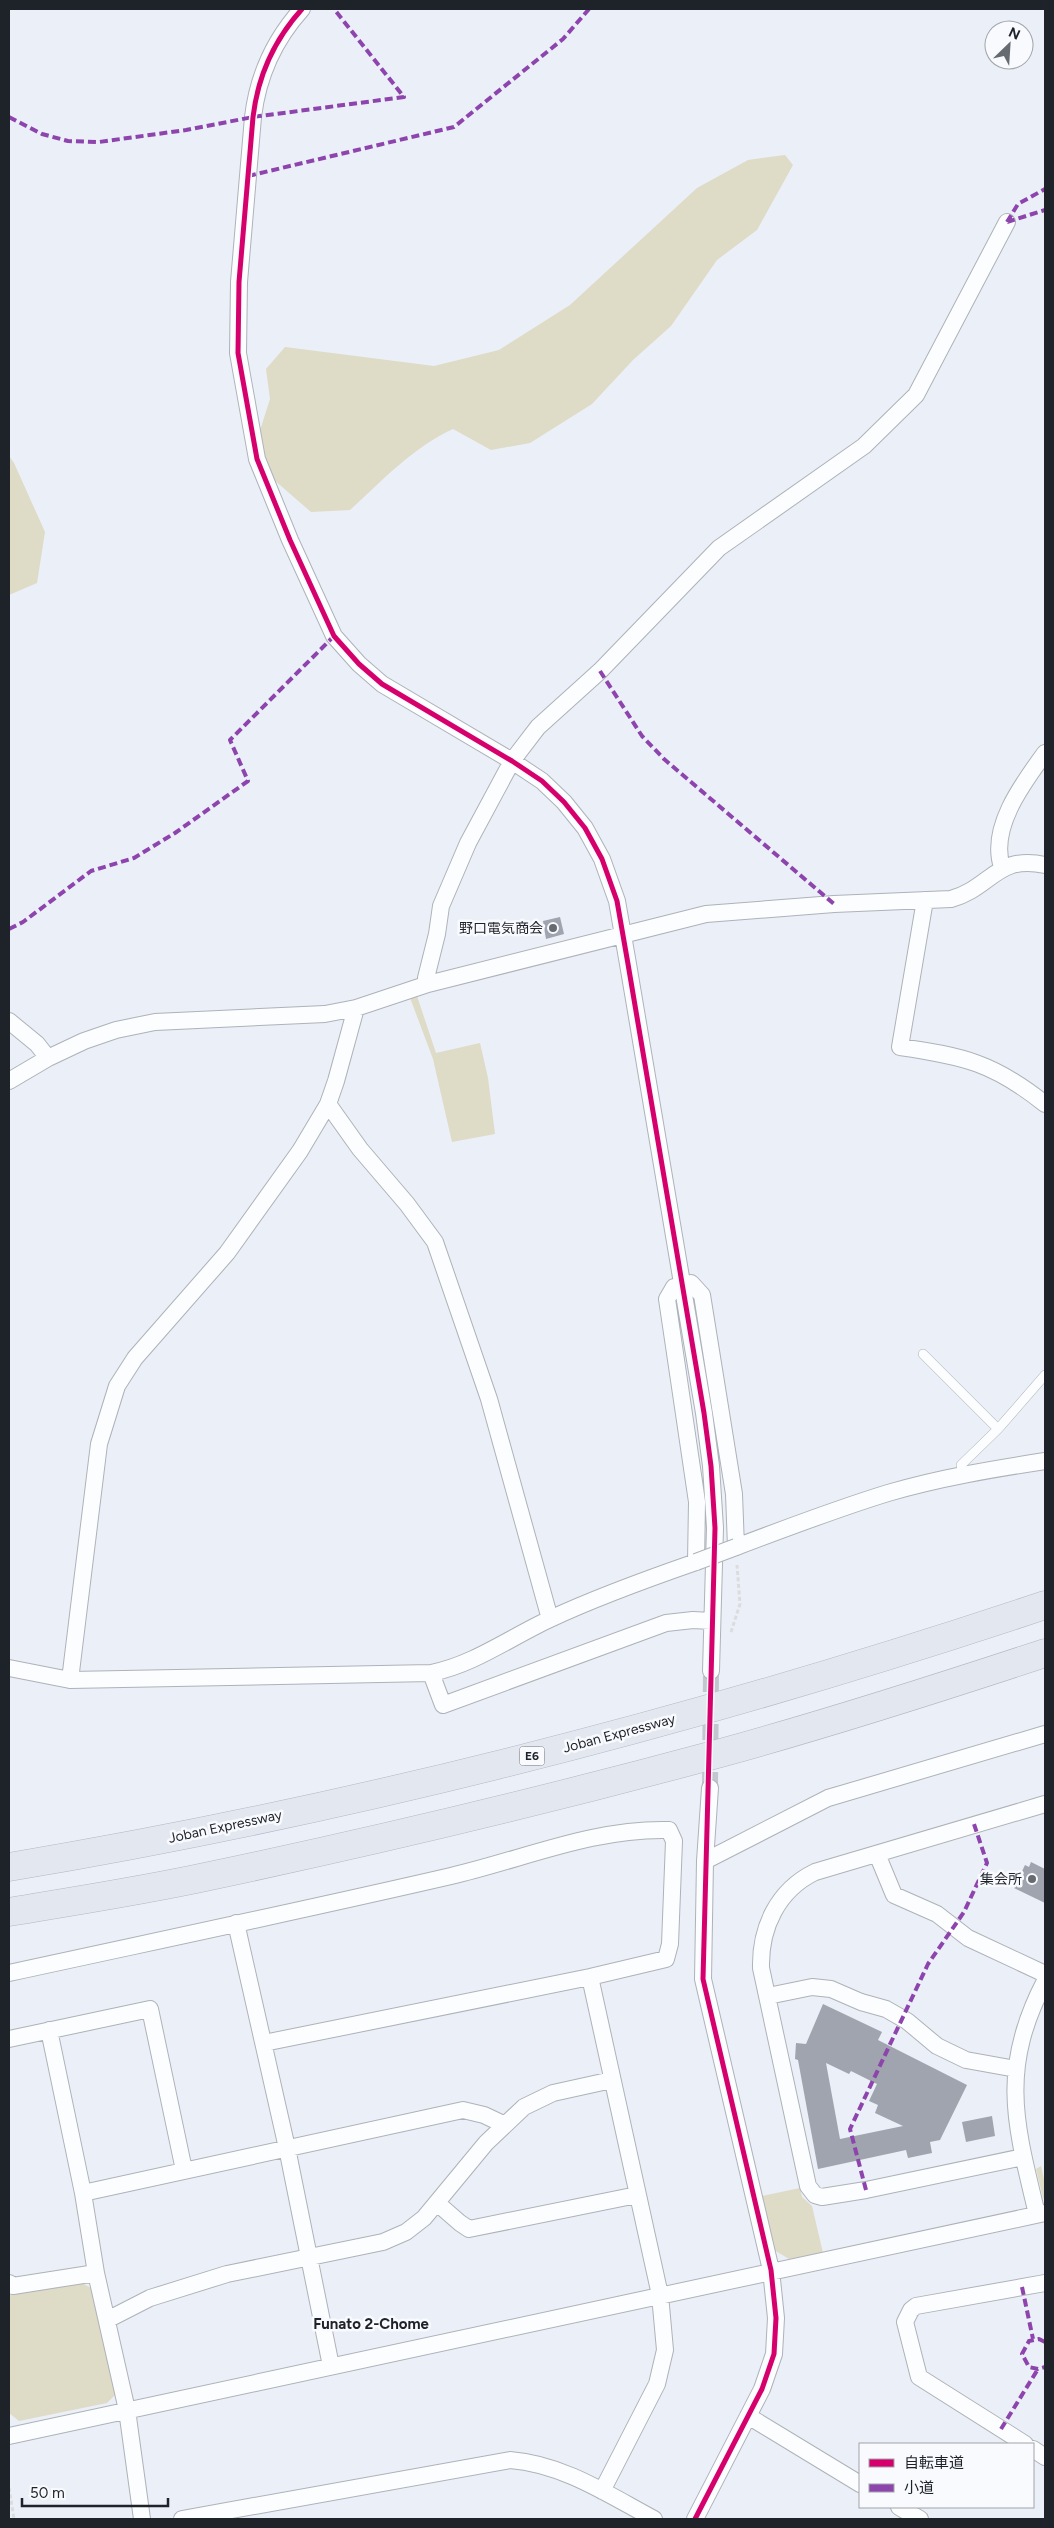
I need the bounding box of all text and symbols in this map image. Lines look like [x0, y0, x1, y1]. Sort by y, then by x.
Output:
north arrow [984, 20, 1034, 70]
text: N [1006, 24, 1023, 44]
place label: 野口電気商会 [459, 920, 543, 937]
marker: 野口電気商会 [547, 922, 559, 934]
street label: Joban Expressway [561, 1710, 678, 1757]
road number: E6 [520, 1746, 544, 1765]
street label: Joban Expressway [167, 1806, 284, 1847]
place label: 集会所 [980, 1871, 1022, 1888]
marker: 集会所 [1026, 1873, 1038, 1885]
district label: Funato 2-Chome [313, 2315, 430, 2333]
legend [859, 2443, 1034, 2508]
text: 自転車道 [904, 2454, 964, 2472]
scale bar [22, 2476, 169, 2508]
text: 小道 [904, 2479, 934, 2497]
text: 50 m [30, 2484, 65, 2502]

